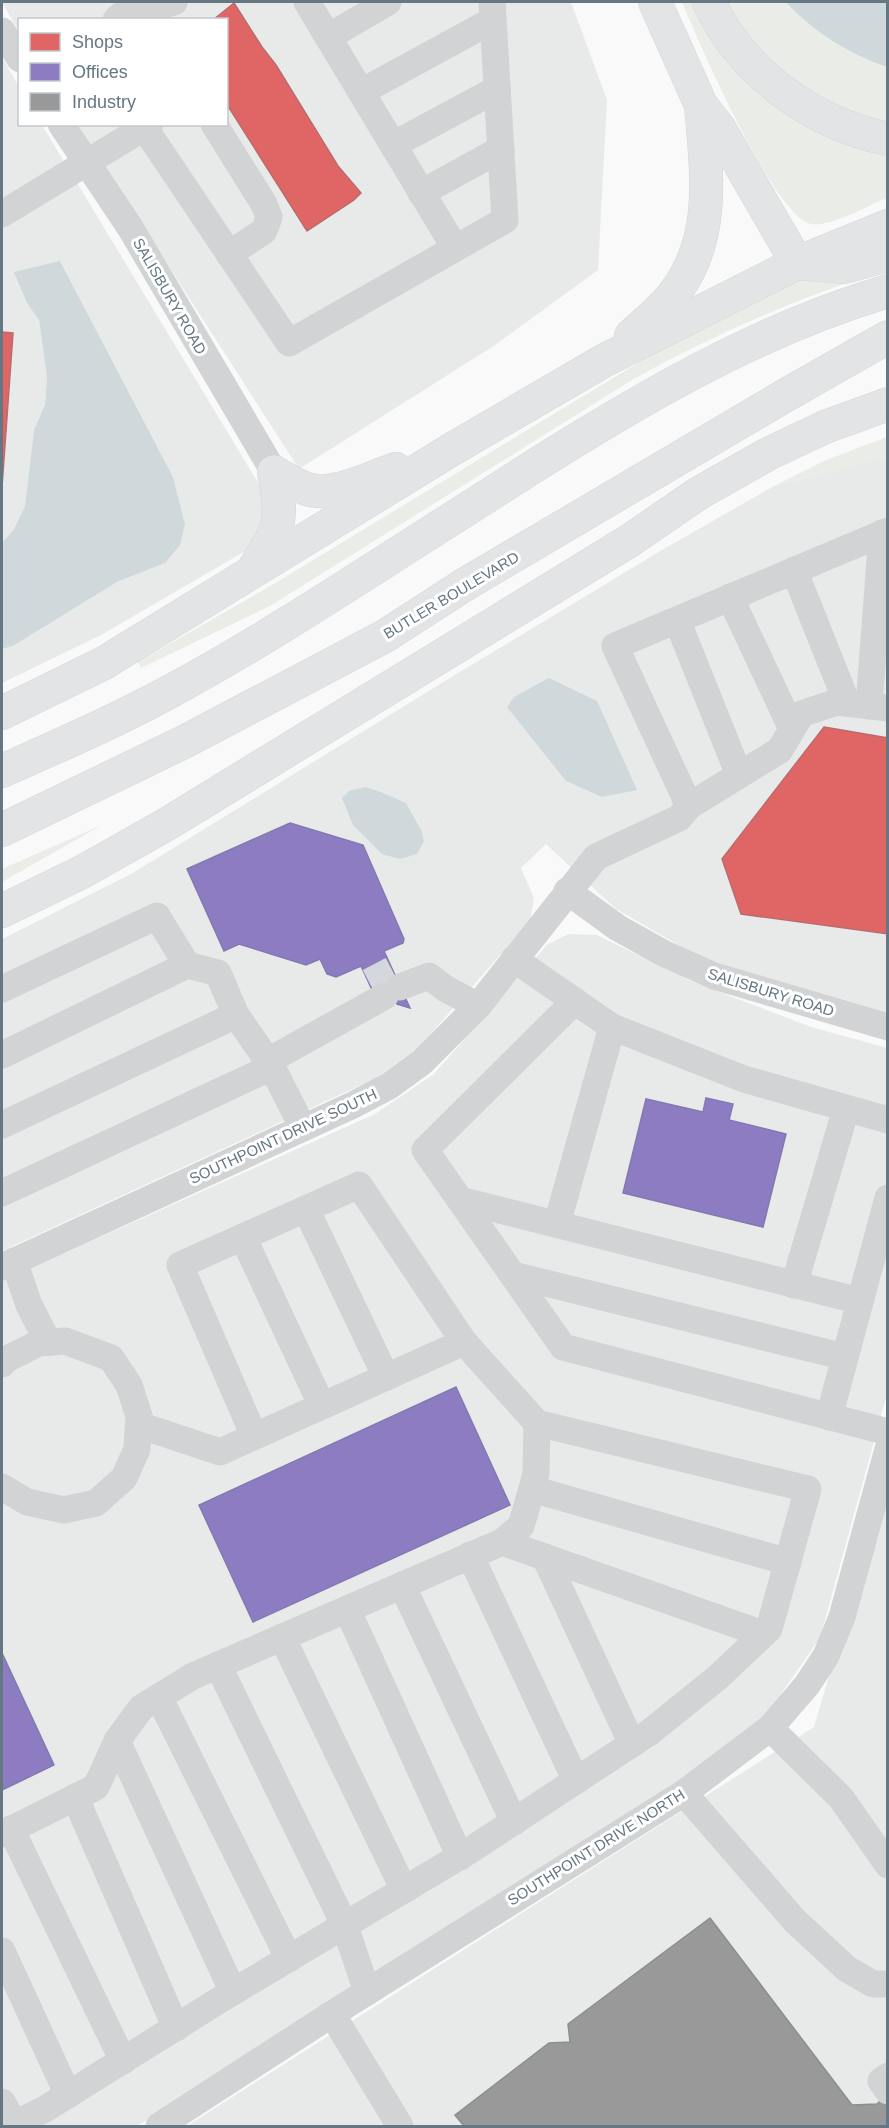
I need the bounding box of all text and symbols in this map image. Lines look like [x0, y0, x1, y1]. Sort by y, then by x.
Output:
legend [18, 18, 228, 126]
text: Shops [72, 32, 123, 52]
text: Offices [72, 62, 128, 82]
text: Industry [72, 92, 136, 112]
street label: SALISBURY ROAD [130, 235, 210, 357]
street label: BUTLER BOULEVARD [380, 548, 522, 642]
street label: SALISBURY ROAD [706, 965, 836, 1019]
street label: SOUTHPOINT DRIVE SOUTH [187, 1085, 379, 1187]
street label: SOUTHPOINT DRIVE NORTH [504, 1785, 688, 1909]

